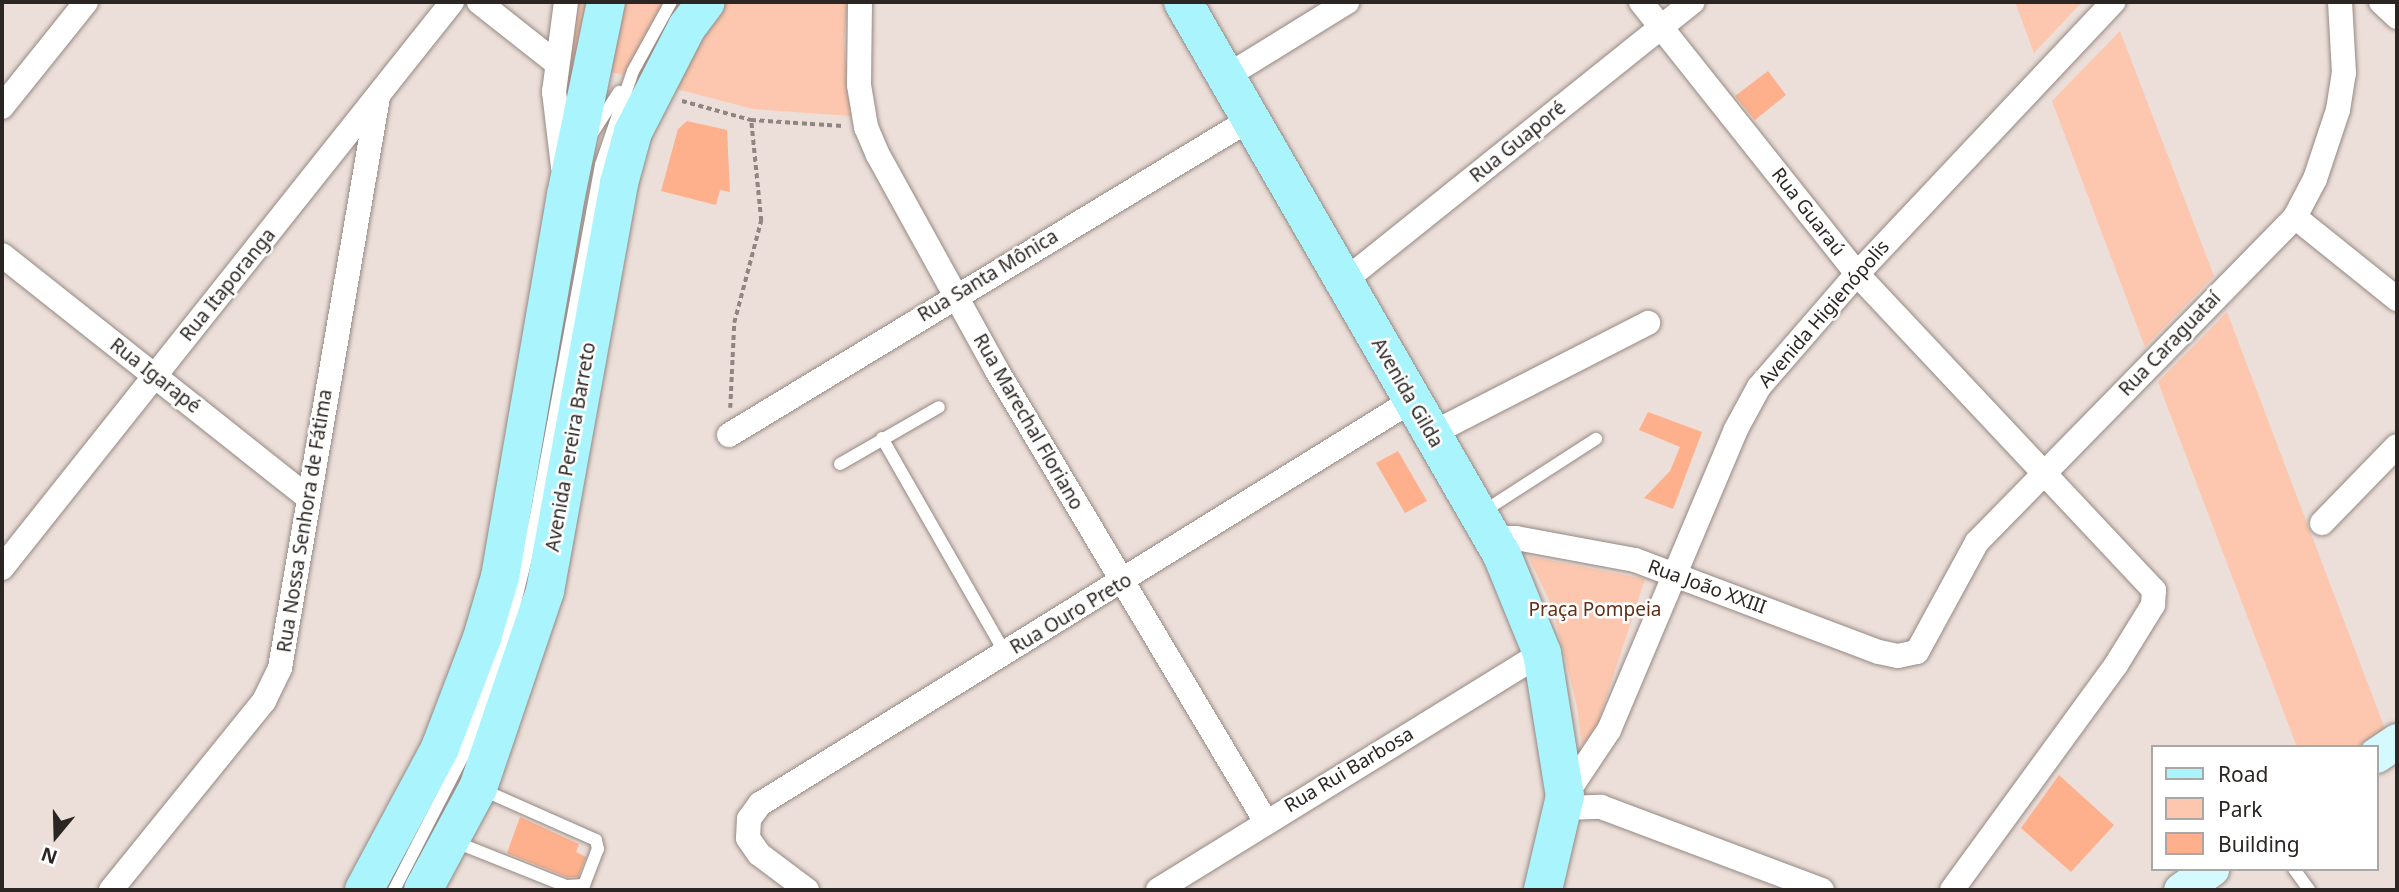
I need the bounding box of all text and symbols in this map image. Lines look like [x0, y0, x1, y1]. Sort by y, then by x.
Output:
street label: Rua Guaporé [1465, 96, 1571, 188]
street label: Rua Guaraú [1767, 164, 1849, 260]
street label: Rua Itaporanga [176, 224, 280, 346]
street label: Rua Santa Mônica [914, 225, 1062, 327]
street label: Avenida Higienópolis [1754, 236, 1894, 392]
street label: Rua Caraguataí [2114, 287, 2226, 401]
street label: Rua Marechal Floriano [968, 330, 1088, 514]
street label: Rua Igarapé [105, 334, 205, 418]
street label: Avenida Gilda [1367, 334, 1447, 452]
street label: Avenida Pereira Barreto [541, 341, 601, 553]
street label: Rua Nossa Senhora de Fátima [273, 388, 337, 654]
street label: Rua João XXIII [1645, 555, 1769, 619]
street label: Rua Ouro Preto [1006, 569, 1136, 659]
park label: Praça Pompeia [1528, 599, 1662, 621]
street label: Rua Rui Barbosa [1280, 723, 1418, 817]
legend [2150, 745, 2378, 871]
text: Road [2218, 760, 2268, 788]
text: Park [2218, 795, 2262, 823]
north arrow [21, 801, 91, 871]
text: Building [2218, 830, 2300, 858]
text: N [38, 841, 61, 871]

